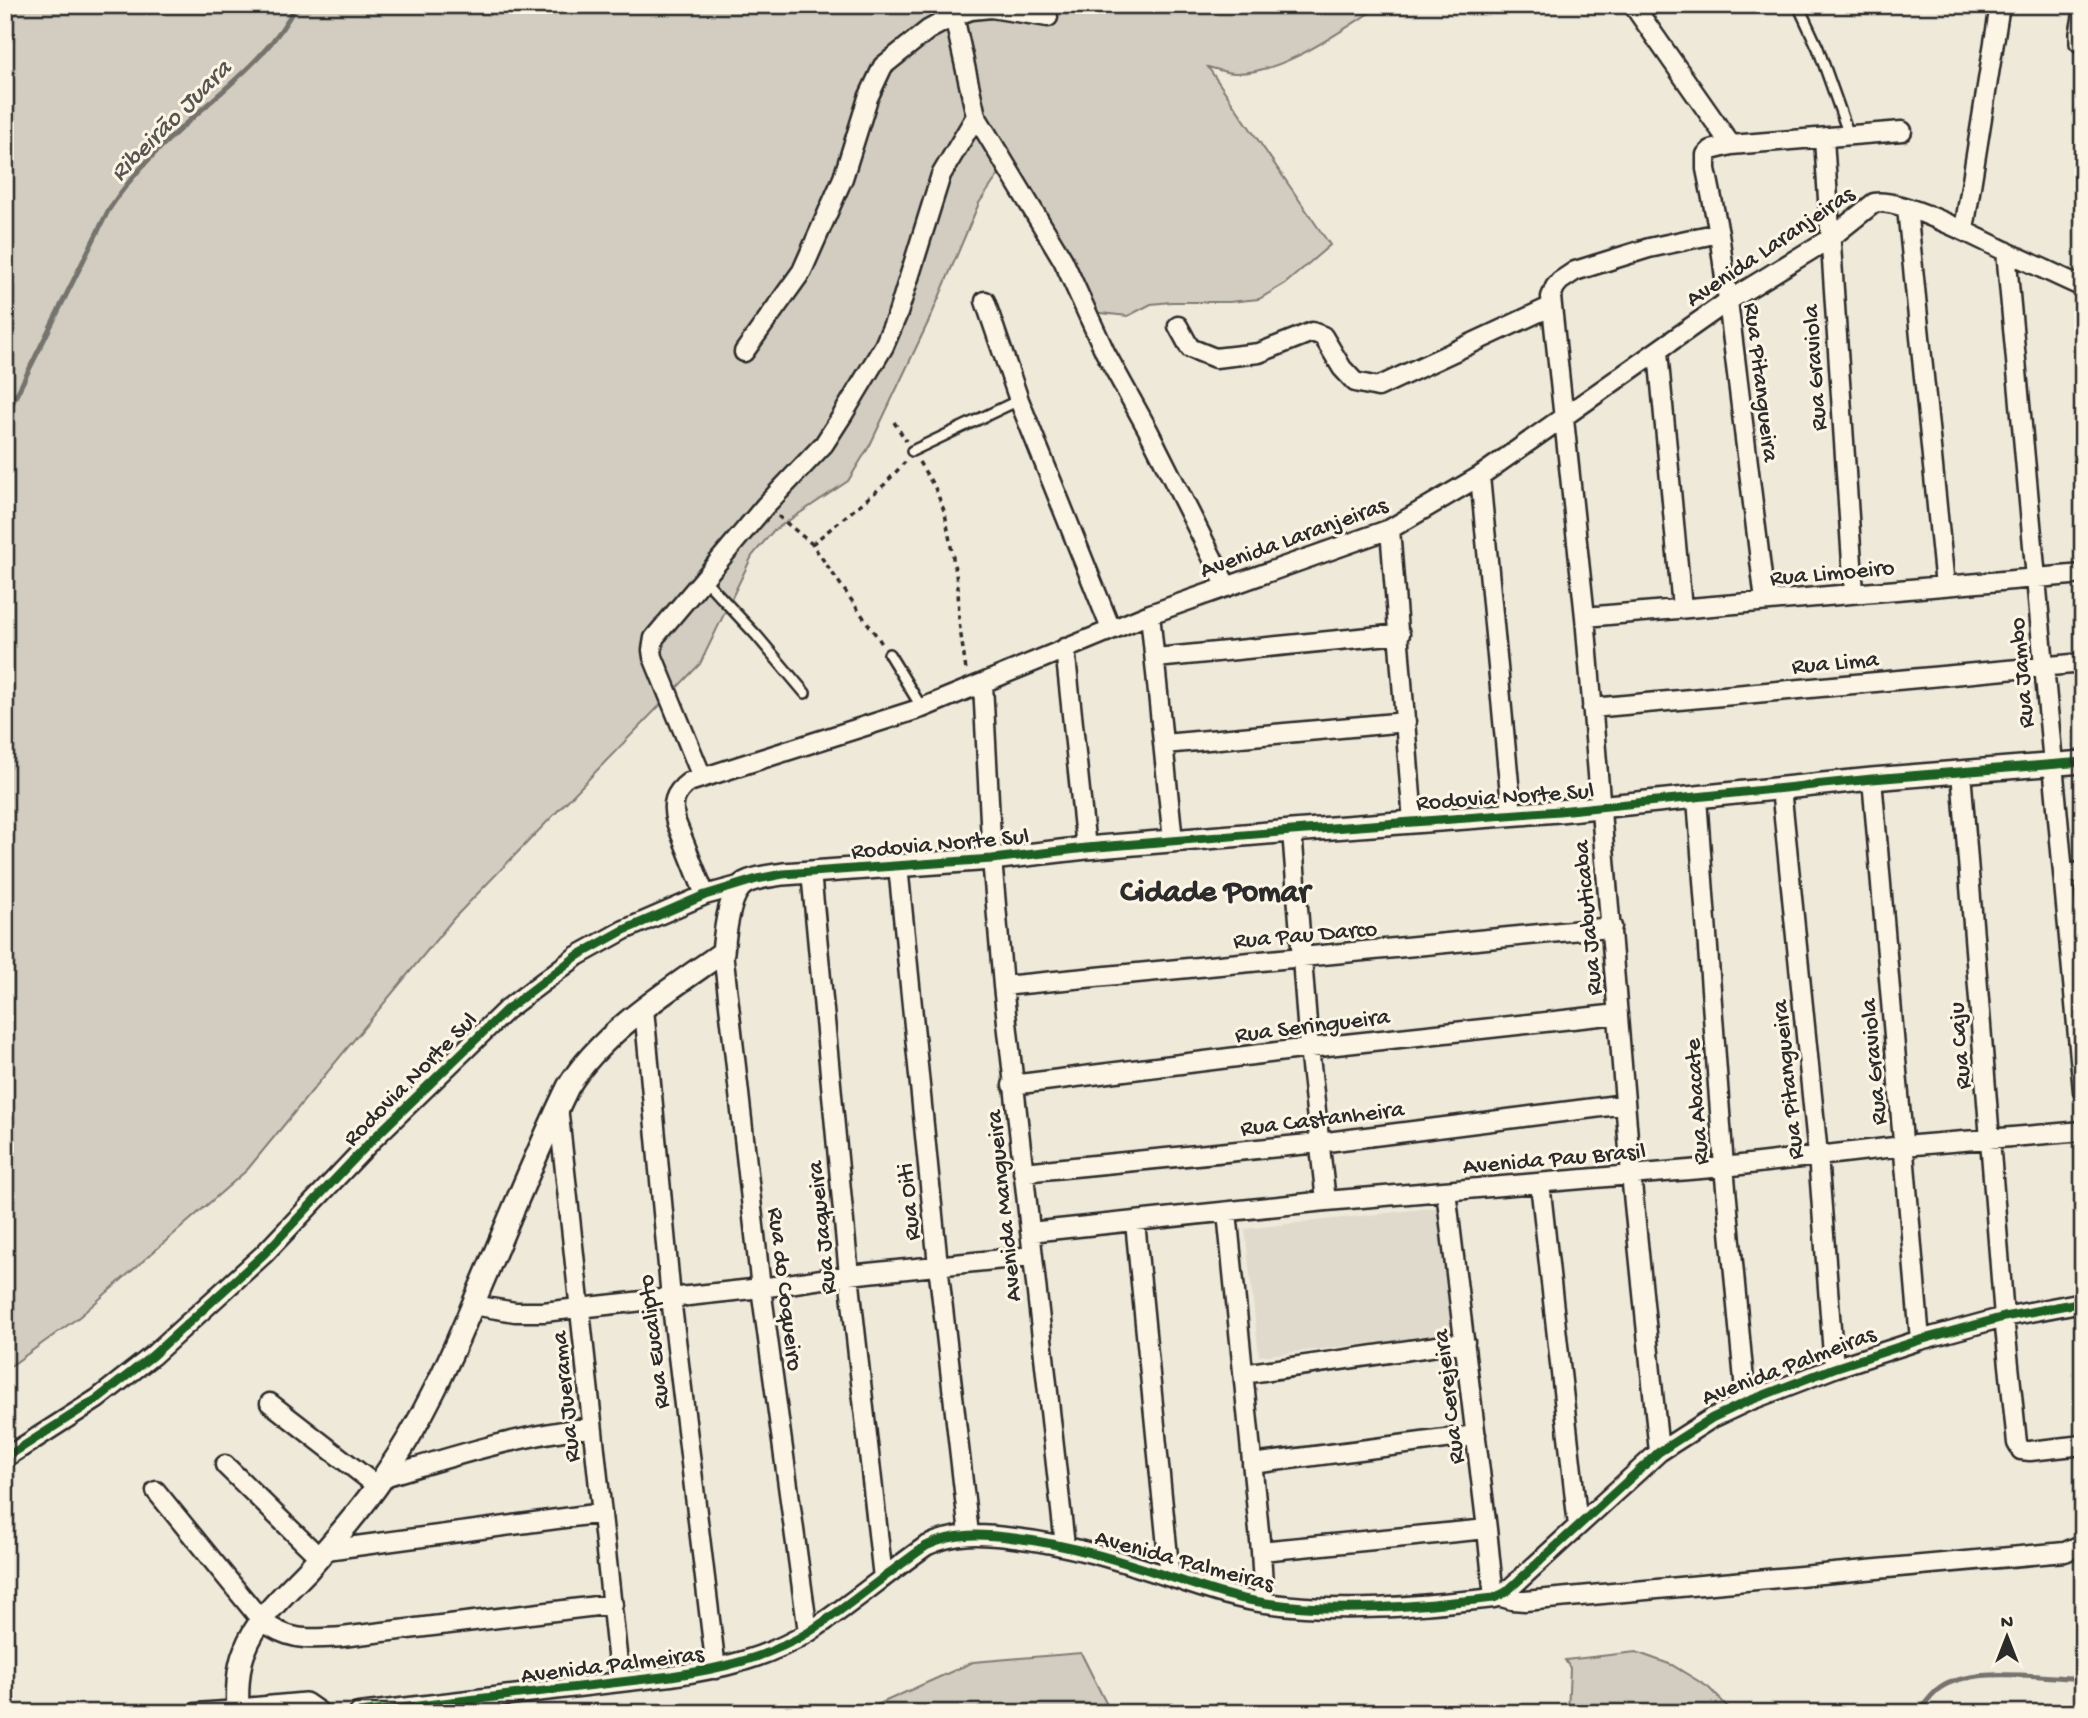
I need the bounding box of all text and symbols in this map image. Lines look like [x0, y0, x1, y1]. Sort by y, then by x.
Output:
water label: Ribeirão Juara [105, 54, 241, 189]
street label: Avenida Laranjeiras [1681, 180, 1862, 315]
street label: Rua Pitangueira [1735, 301, 1784, 464]
street label: Rua Graviola [1798, 303, 1835, 432]
street label: Avenida Laranjeiras [1197, 492, 1393, 587]
street label: Rua Limoeiro [1769, 555, 1896, 594]
street label: Rua Jambo [2004, 616, 2043, 729]
street label: Rua Lima [1791, 646, 1881, 683]
street label: Rodovia Norte Sul [1415, 778, 1595, 819]
street label: Rodovia Norte Sul [850, 823, 1030, 868]
street label: Rua Jabuticaba [1568, 838, 1611, 996]
district label: Cidade Pomar [1120, 875, 1314, 913]
street label: Rua Pau Darco [1232, 916, 1379, 957]
street label: Rua Graviola [1855, 997, 1895, 1126]
street label: Rua Pitangueira [1767, 998, 1812, 1161]
street label: Rua Caju [1943, 1001, 1980, 1091]
street label: Rua Seringueira [1233, 1004, 1392, 1051]
street label: Rodovia Norte Sul [338, 1007, 485, 1154]
street label: Rua Abacate [1680, 1037, 1717, 1166]
street label: Rua Castanheira [1239, 1096, 1407, 1145]
street label: Avenida Mangueira [981, 1108, 1030, 1303]
street label: Avenida Pau Brasil [1462, 1138, 1647, 1183]
street label: Rua Jaqueira [802, 1159, 845, 1296]
street label: Rua Oiti [892, 1162, 929, 1242]
street label: Rua do Coqueiro [759, 1206, 808, 1373]
street label: Rua Eucalipto [633, 1273, 678, 1410]
street label: Avenida Palmeiras [1698, 1320, 1881, 1414]
street label: Rua Cerejeira [1428, 1327, 1473, 1466]
street label: Rua Juerama [546, 1329, 589, 1463]
street label: Avenida Palmeiras [1092, 1525, 1278, 1600]
north arrow [1972, 1602, 2042, 1672]
text: N [2001, 1612, 2013, 1635]
street label: Avenida Palmeiras [519, 1641, 707, 1692]

